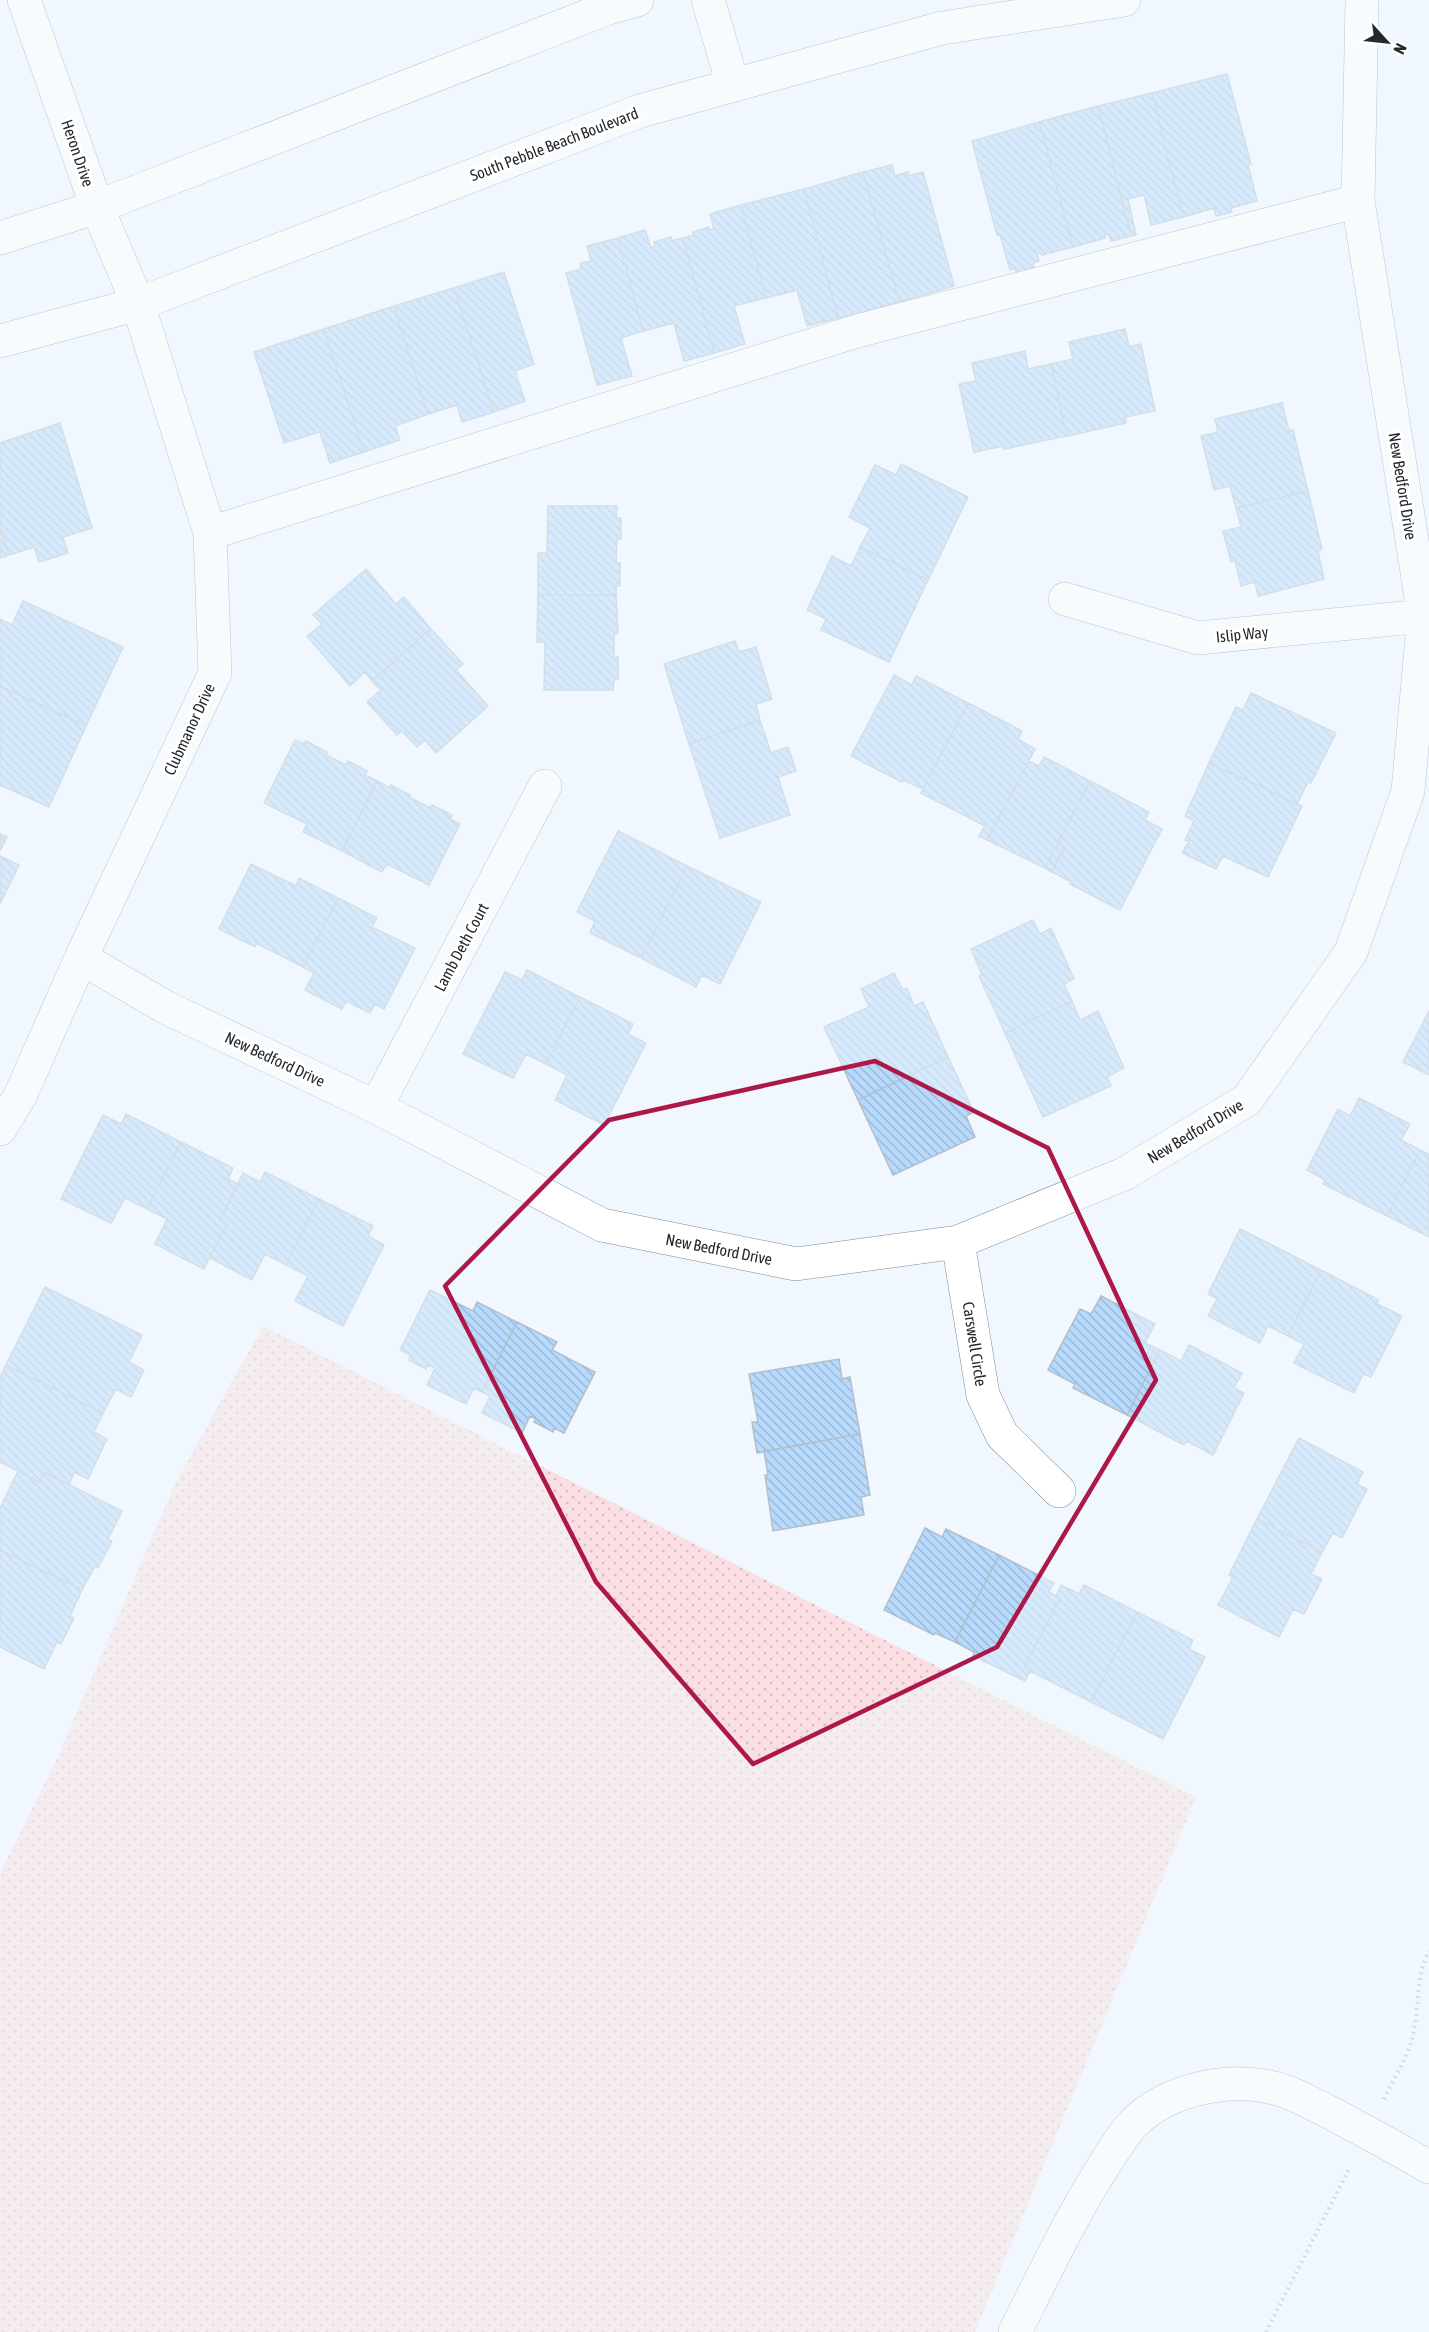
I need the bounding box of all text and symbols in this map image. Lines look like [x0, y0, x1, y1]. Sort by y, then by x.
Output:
north arrow [1357, 12, 1417, 72]
text: N [1390, 41, 1411, 57]
street label: South Pebble Beach Boulevard [467, 104, 641, 184]
street label: Heron Drive [58, 117, 98, 189]
street label: New Bedford Drive [1386, 431, 1420, 541]
street label: Islip Way [1215, 622, 1270, 647]
street label: Clubmanor Drive [160, 680, 218, 778]
street label: Lamb Deth Court [430, 899, 492, 994]
street label: New Bedford Drive [222, 1028, 328, 1090]
street label: New Bedford Drive [1144, 1095, 1246, 1167]
street label: New Bedford Drive [664, 1230, 774, 1268]
street label: Carswell Circle [959, 1301, 991, 1387]

